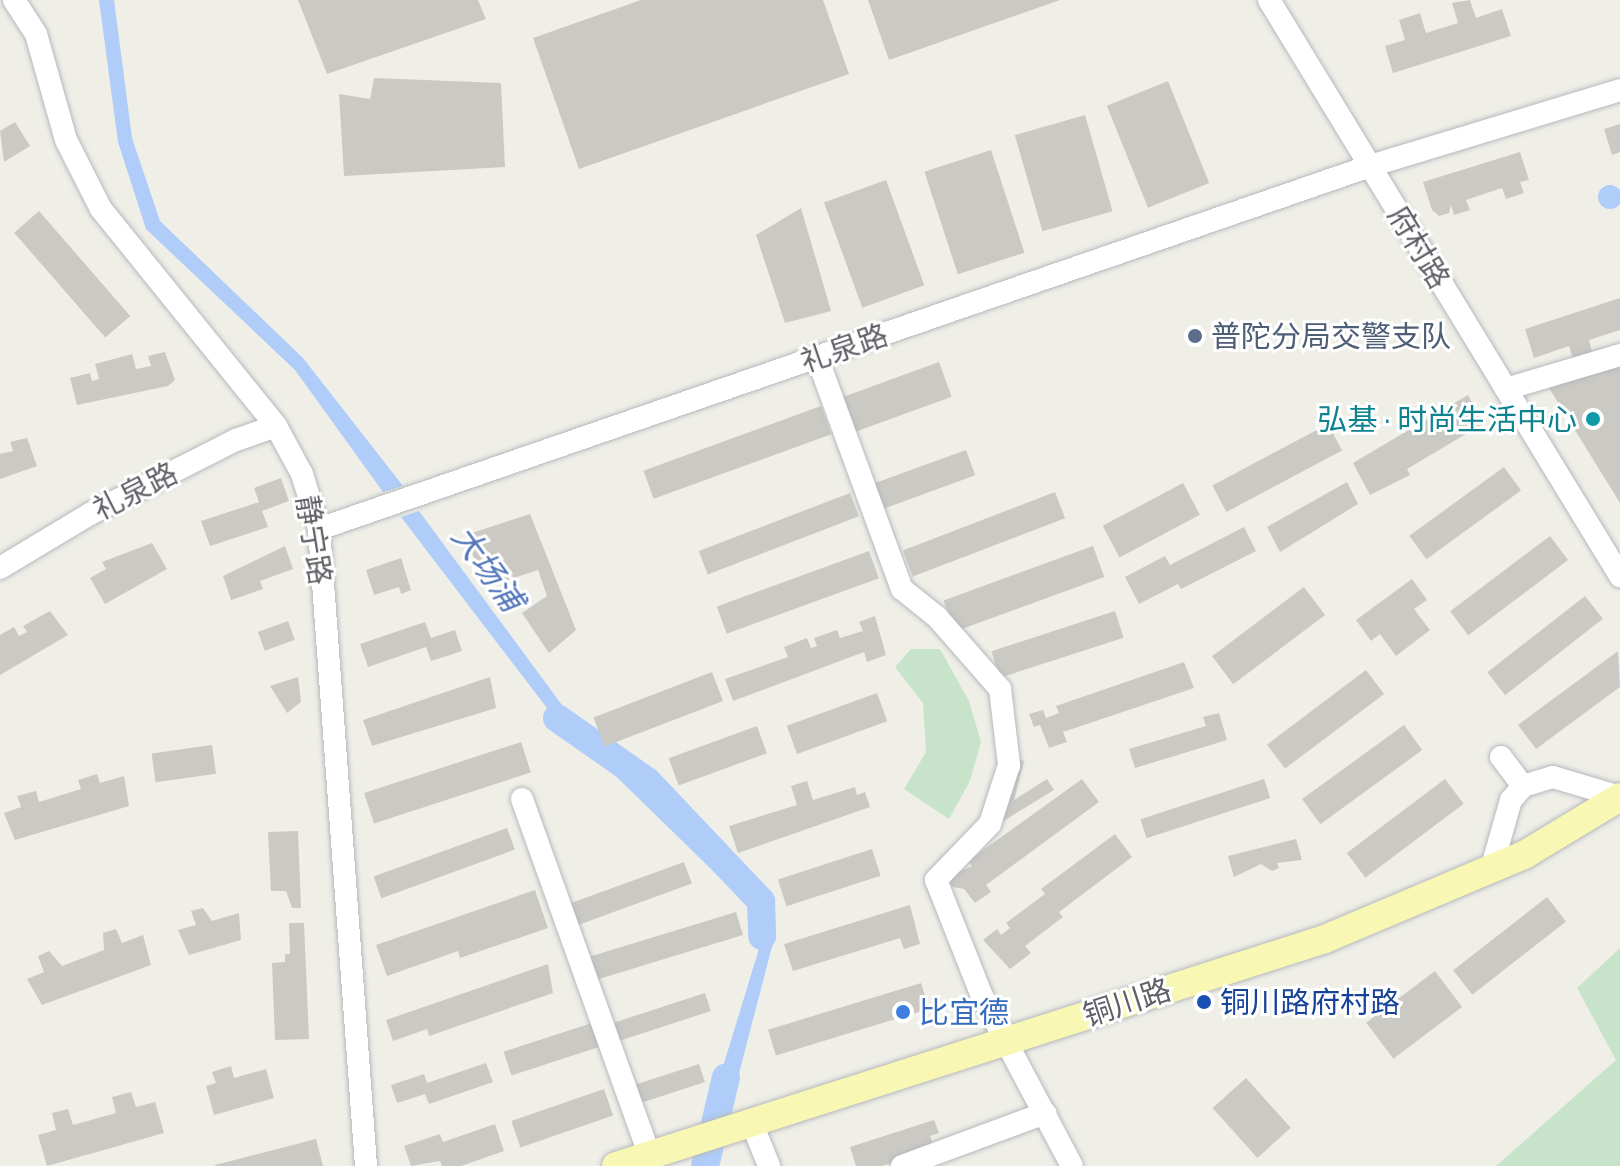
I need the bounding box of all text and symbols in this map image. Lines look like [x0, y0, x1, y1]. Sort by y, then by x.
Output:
street label: 府村路 [1380, 199, 1458, 295]
street label: 礼泉路 [796, 316, 892, 380]
place label: 普陀分局交警支队 [1211, 318, 1451, 354]
marker: 普陀分局交警支队 [1186, 327, 1204, 345]
place label: 弘基 · 时尚生活中心 [1317, 401, 1577, 437]
marker: 弘基 · 时尚生活中心 [1584, 410, 1602, 428]
street label: 礼泉路 [87, 455, 183, 527]
street label: 静宁路 [289, 493, 339, 587]
water label: 大场浦 [444, 518, 532, 618]
street label: 铜川路 [1079, 971, 1175, 1033]
place label: 铜川路府村路 [1220, 984, 1400, 1020]
marker: 铜川路府村路 [1195, 993, 1213, 1011]
place label: 比宜德 [919, 994, 1009, 1030]
marker: 比宜德 [894, 1003, 912, 1021]

